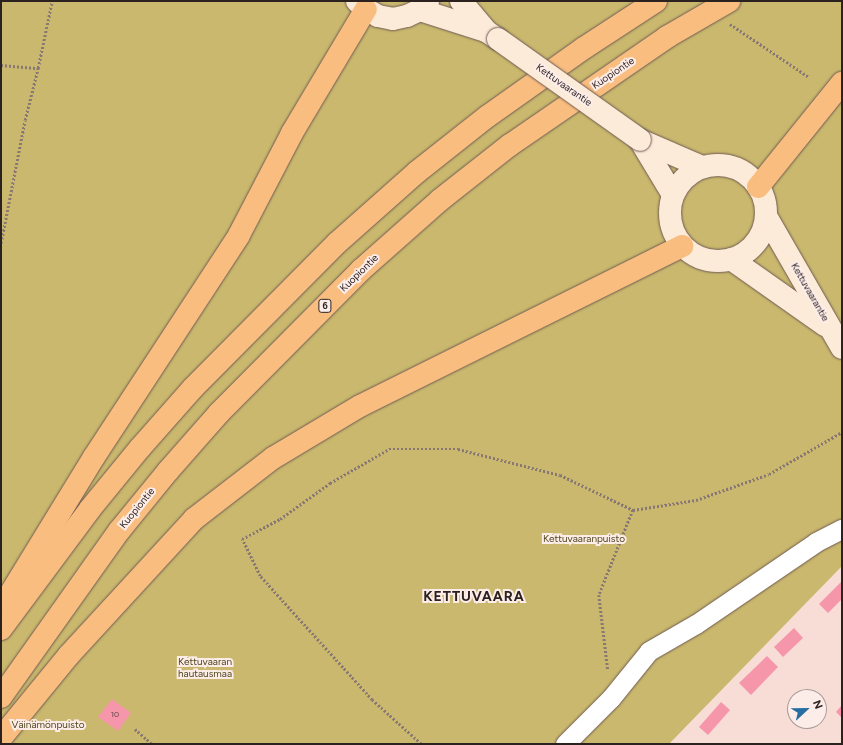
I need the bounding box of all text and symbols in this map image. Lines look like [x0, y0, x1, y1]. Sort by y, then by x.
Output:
street label: Kuopiontie [589, 54, 637, 92]
street label: Kettuvaarantie [534, 61, 594, 109]
street label: Kuopiontie [337, 252, 381, 294]
street label: Kettuvaarantie [788, 261, 832, 323]
road number: 6 [318, 299, 332, 313]
street label: Kuopiontie [117, 485, 157, 531]
park label: Kettuvaaranpuisto [543, 533, 625, 545]
district label: KETTUVAARA [423, 589, 525, 605]
park label: Kettuvaaran hautausmaa [178, 655, 232, 678]
north arrow [787, 689, 827, 729]
text: N [810, 698, 825, 711]
house number: 10 [111, 710, 119, 720]
park label: Väinämönpuisto [12, 719, 84, 731]

